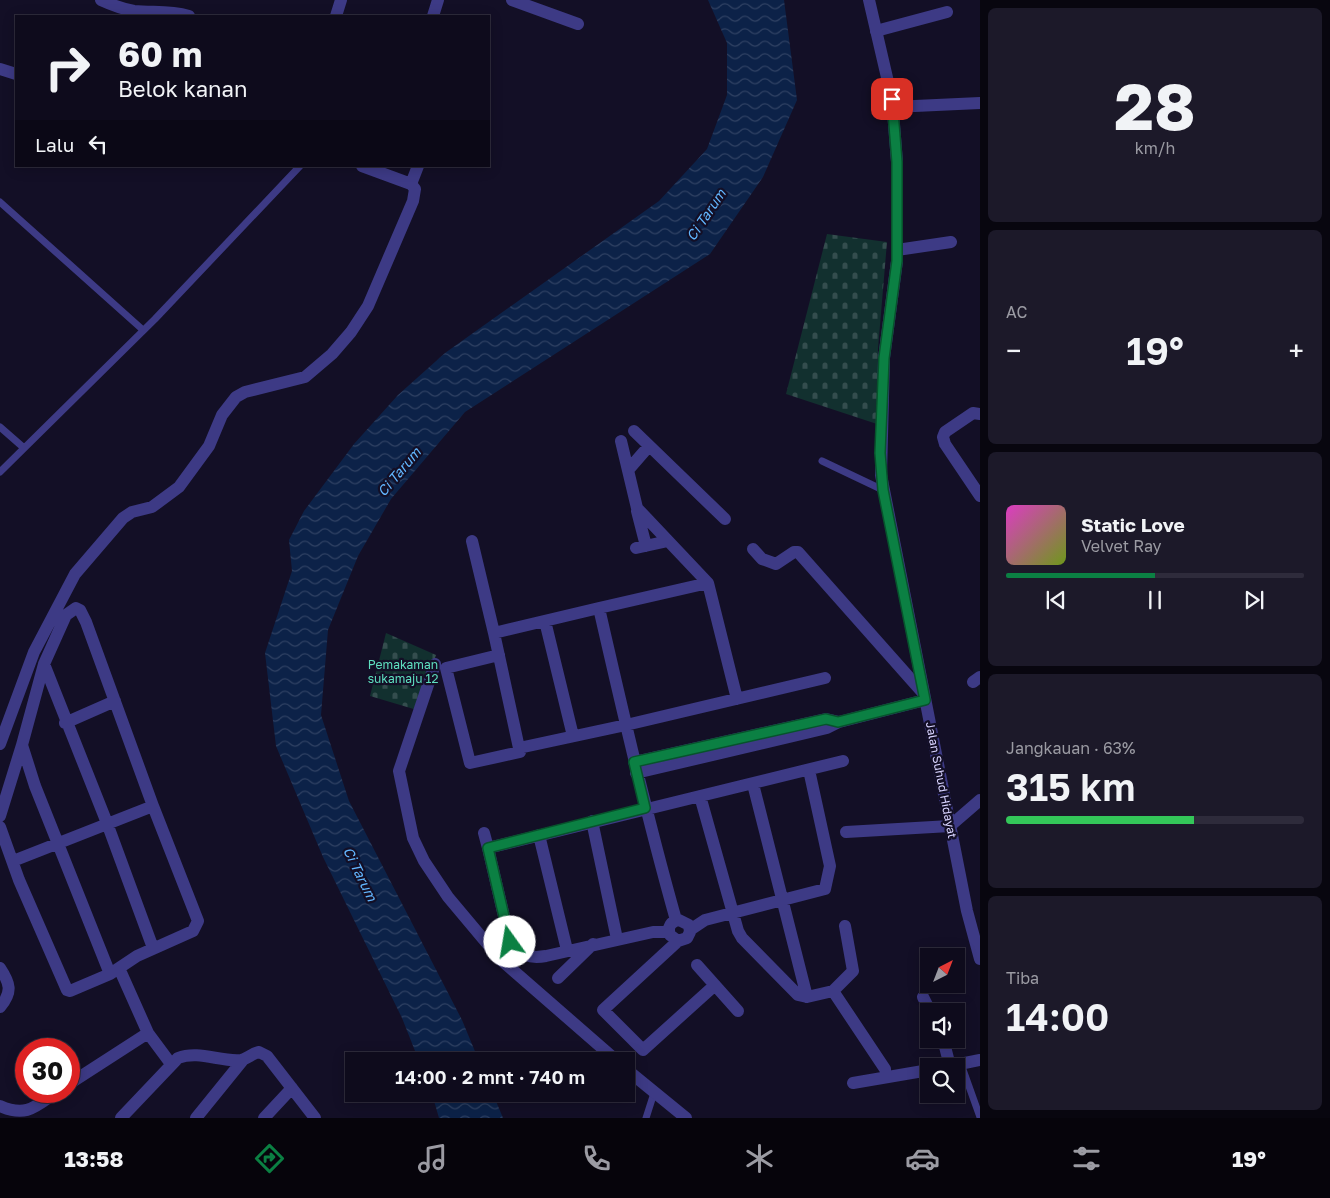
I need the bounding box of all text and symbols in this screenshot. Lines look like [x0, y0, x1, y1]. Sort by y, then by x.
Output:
text: 60 m [118, 33, 202, 75]
icon: right [35, 35, 100, 100]
text: 28 [1114, 66, 1196, 144]
text: Belok kanan [118, 75, 248, 102]
pin [871, 78, 913, 120]
icon: arrive [878, 85, 906, 113]
icon: left [84, 130, 112, 158]
text: Lalu [35, 133, 74, 156]
text: km/h [1135, 138, 1175, 158]
water label: Ci Tarum [682, 185, 729, 244]
text: AC [1006, 302, 1027, 322]
text: 19° [1126, 328, 1184, 373]
text: − [1006, 334, 1021, 367]
text: + [1289, 334, 1304, 367]
water label: Ci Tarum [373, 443, 424, 500]
text: Static Love [1081, 513, 1185, 536]
text: Velvet Ray [1081, 536, 1162, 556]
icon: previous [1042, 586, 1070, 614]
icon: pause [1141, 586, 1169, 614]
icon: next [1240, 586, 1268, 614]
park label: Pemakaman sukamaju 12 [368, 657, 438, 686]
street label: Jalan Suhud Hidayat [923, 720, 960, 840]
text: Jangkauan · 63% [1006, 738, 1135, 758]
text: 315 km [1006, 764, 1135, 809]
water label: Ci Tarum [340, 844, 381, 904]
position arrow [483, 915, 535, 967]
north arrow [920, 948, 965, 992]
map controls [920, 948, 965, 1103]
text: Tiba [1006, 968, 1039, 988]
text: 14:00 [1006, 994, 1109, 1039]
button: sound [920, 1003, 965, 1048]
speed limit sign: 30 [15, 1038, 80, 1103]
button: search [920, 1058, 965, 1103]
text: 14:00 · 2 mnt · 740 m [395, 1065, 585, 1088]
icon: directions [252, 1141, 287, 1176]
icon: music [415, 1141, 450, 1176]
icon: phone [579, 1141, 614, 1176]
icon: climate [742, 1141, 777, 1176]
icon: car [905, 1141, 940, 1176]
icon: filters [1069, 1141, 1104, 1176]
text: 13:58 [64, 1145, 123, 1172]
text: 19° [1232, 1145, 1266, 1172]

